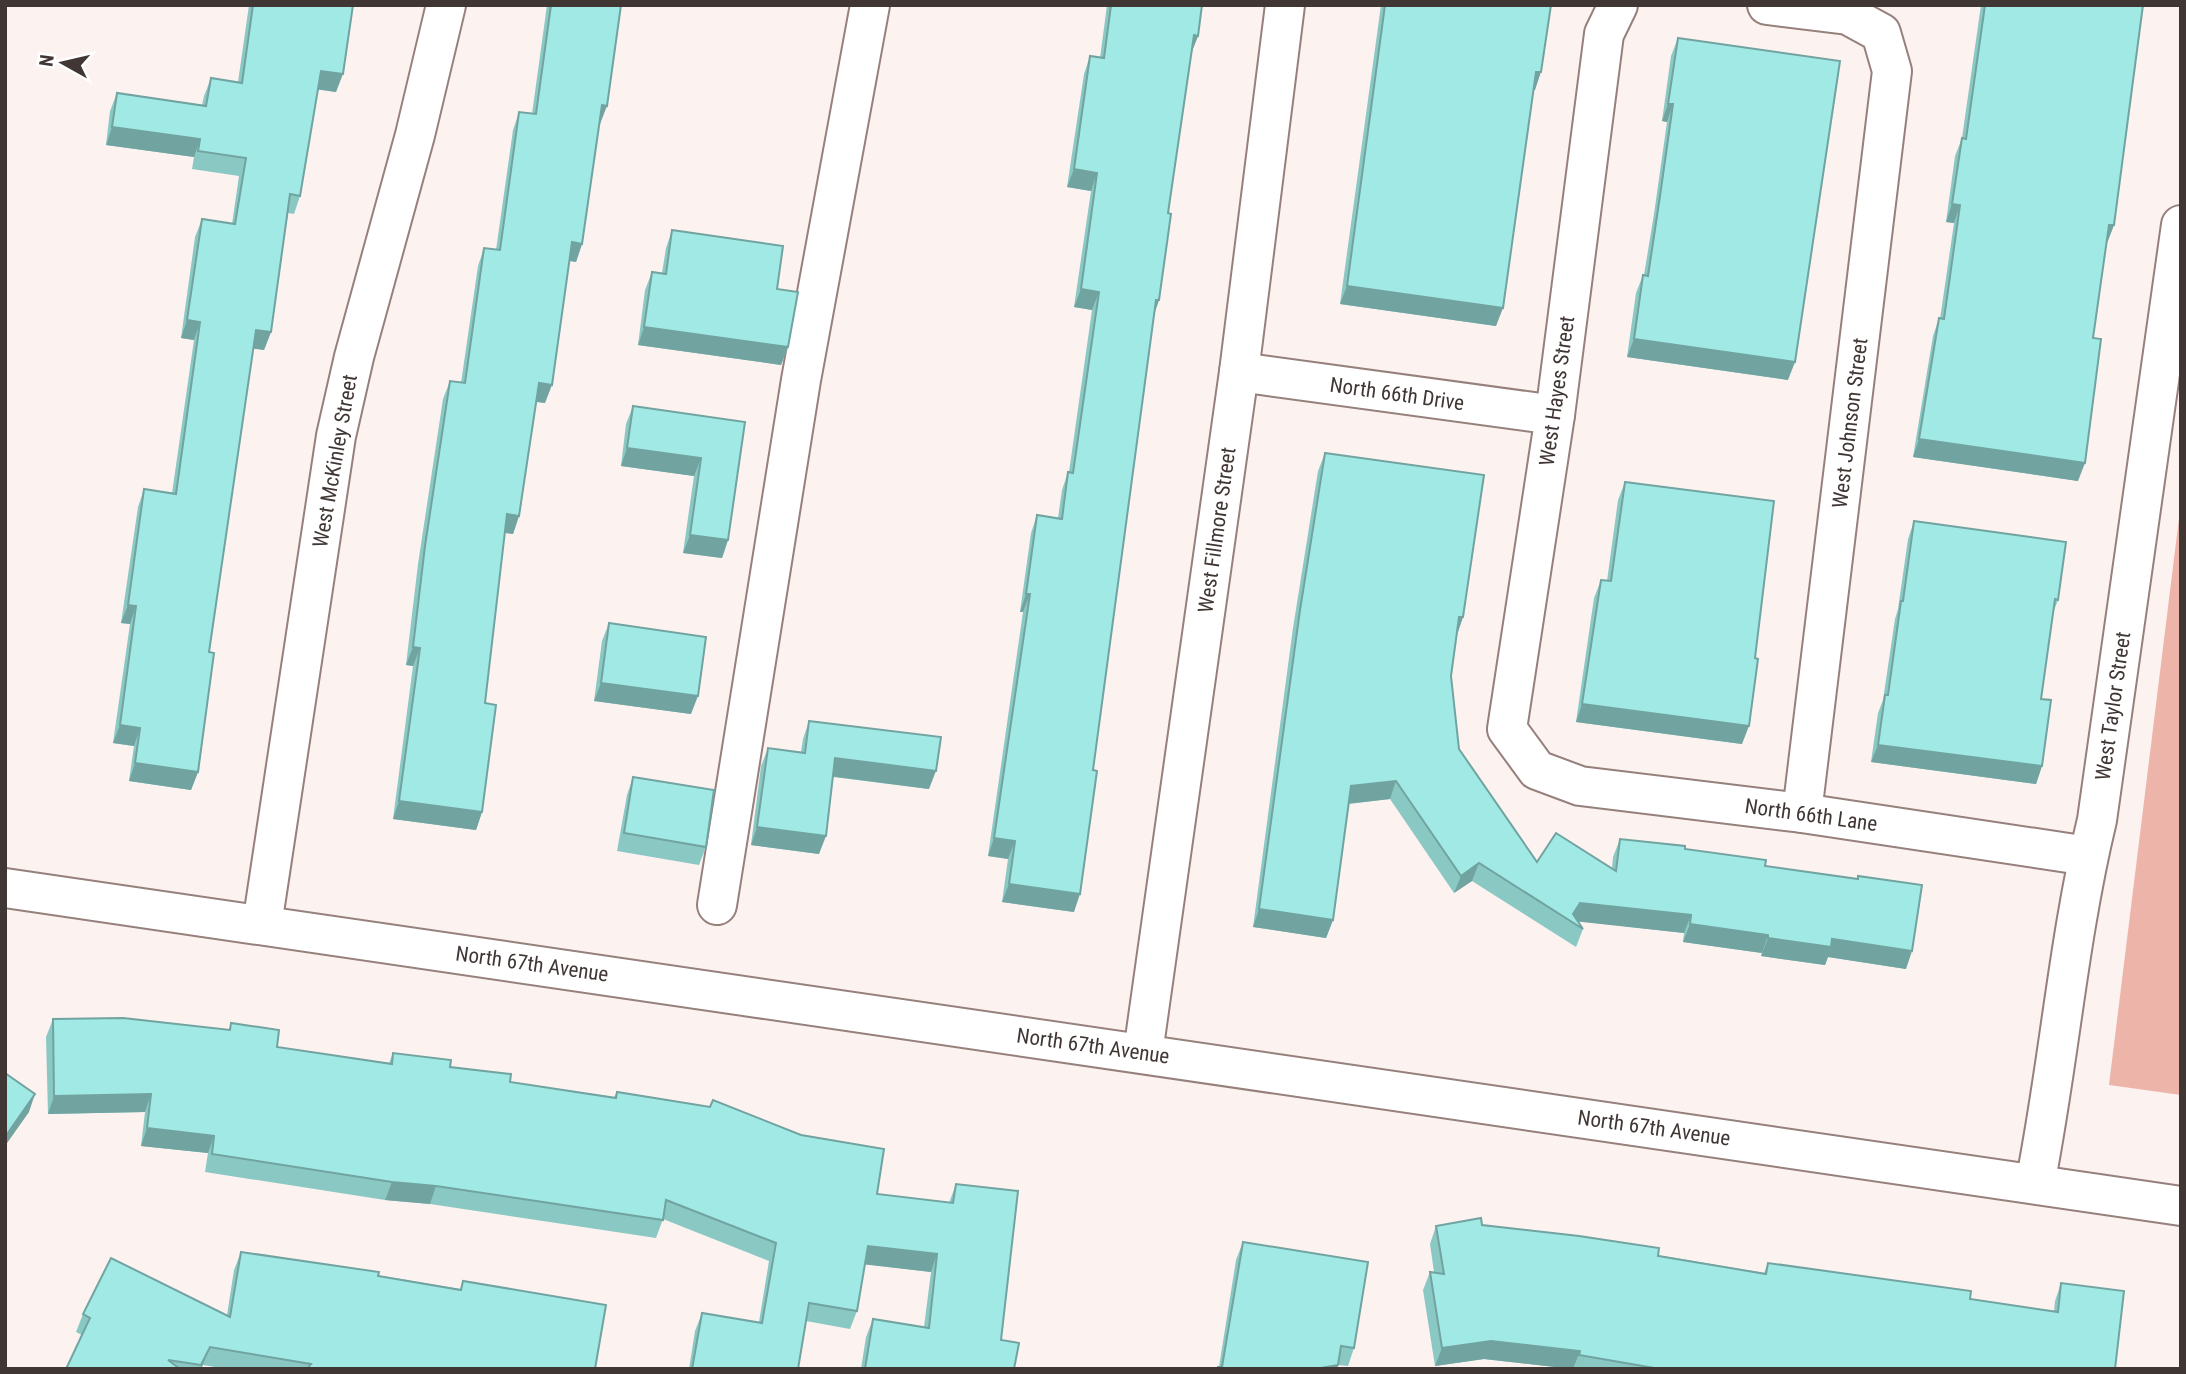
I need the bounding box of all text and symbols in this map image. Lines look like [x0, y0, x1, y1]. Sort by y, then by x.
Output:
north arrow [28, 28, 98, 98]
text: N [34, 53, 59, 68]
street label: West Hayes Street [1535, 315, 1579, 467]
street label: West Johnson Street [1828, 336, 1872, 510]
street label: West McKinley Street [308, 373, 362, 549]
street label: North 66th Drive [1328, 373, 1466, 415]
street label: West Fillmore Street [1193, 446, 1241, 614]
street label: West Taylor Street [2091, 630, 2135, 782]
street label: North 66th Lane [1743, 794, 1879, 836]
street label: North 67th Avenue [454, 941, 610, 987]
street label: North 67th Avenue [1015, 1023, 1171, 1069]
street label: North 67th Avenue [1576, 1105, 1732, 1151]

